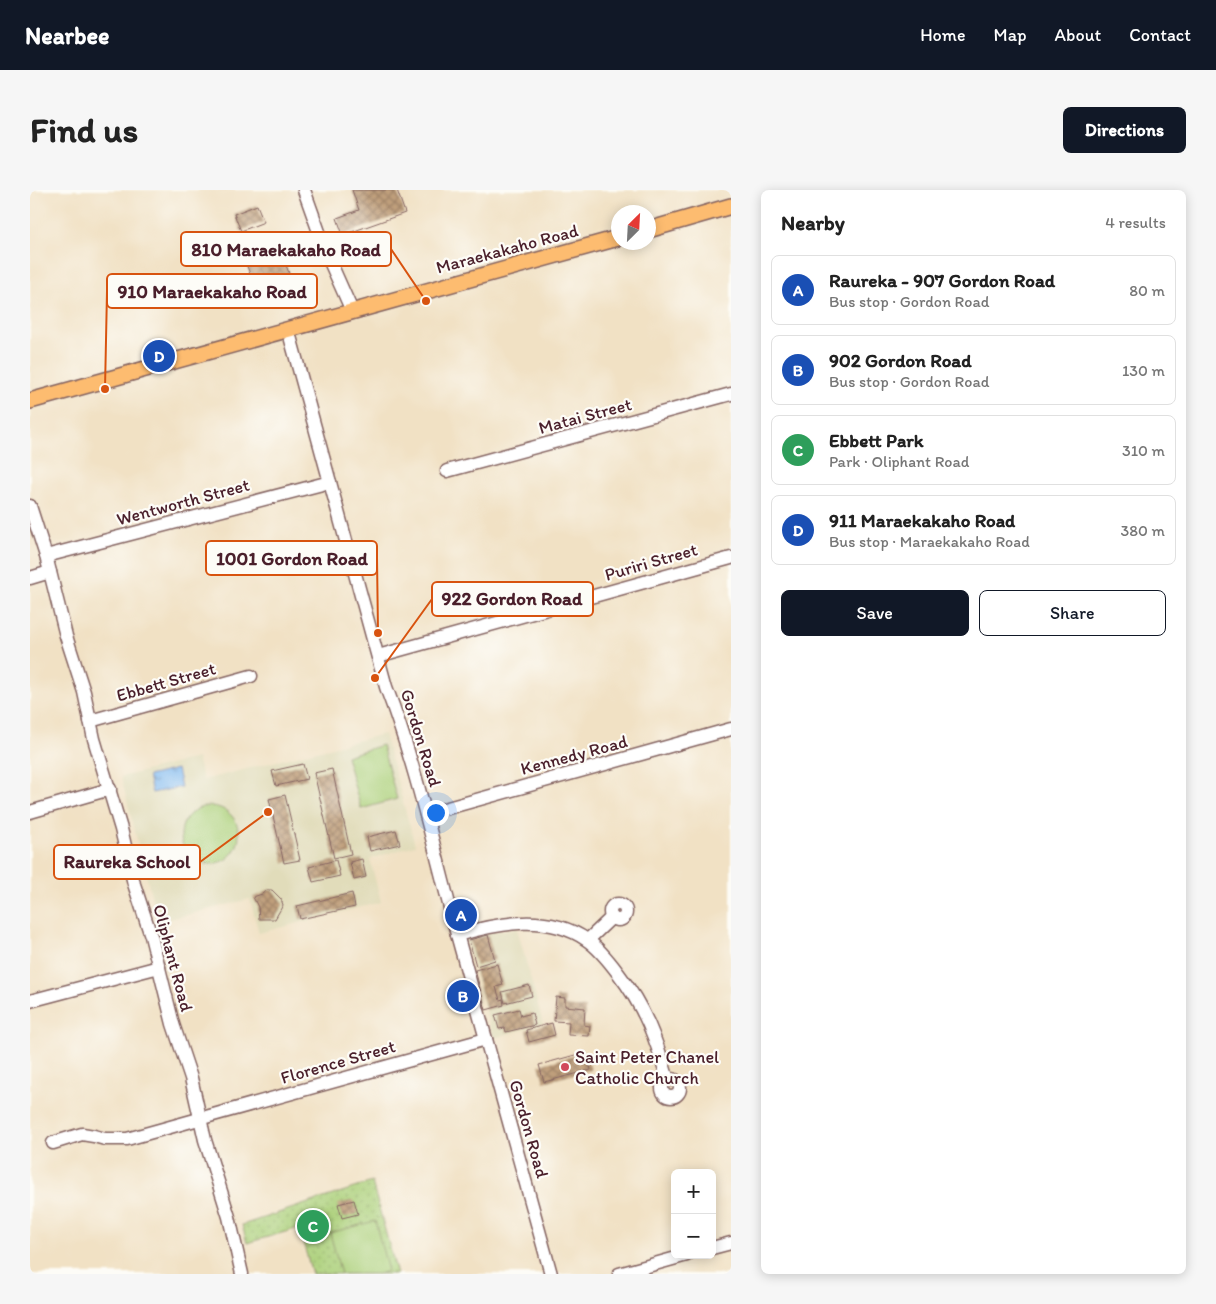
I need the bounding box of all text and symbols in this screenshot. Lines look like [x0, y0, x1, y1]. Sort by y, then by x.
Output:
text: Nearbee [25, 21, 109, 50]
text: Home [920, 24, 966, 46]
text: Map [994, 24, 1027, 46]
text: About [1055, 24, 1101, 46]
text: Contact [1129, 24, 1191, 46]
button: Directions [1063, 107, 1186, 153]
text: Find us [30, 109, 138, 151]
north arrow [611, 205, 656, 250]
text: Nearby [781, 210, 845, 235]
text: 4 results [1105, 213, 1166, 232]
street label: Maraekakaho Road [434, 219, 581, 279]
callout: 810 Maraekakaho Road [181, 232, 391, 266]
text: 810 Maraekakaho Road [191, 238, 382, 261]
text: Raureka - 907 Gordon Road [829, 269, 1055, 292]
callout: 910 Maraekakaho Road [107, 274, 317, 308]
text: 910 Maraekakaho Road [117, 280, 307, 303]
text: A [793, 281, 803, 300]
text: 80 m [1129, 281, 1165, 300]
text: Bus stop · Gordon Road [829, 292, 990, 311]
pin: D [143, 337, 175, 375]
text: 902 Gordon Road [829, 349, 972, 372]
text: B [793, 361, 803, 380]
text: 130 m [1122, 361, 1165, 380]
text: Bus stop · Gordon Road [829, 372, 990, 391]
street label: Matai Street [536, 393, 634, 439]
text: Ebbett Park [829, 429, 924, 452]
text: C [793, 441, 803, 460]
text: 310 m [1122, 441, 1165, 460]
text: Park · Oliphant Road [829, 452, 969, 471]
street label: Wentworth Street [114, 474, 252, 530]
text: 911 Maraekakaho Road [829, 509, 1015, 532]
text: D [793, 521, 803, 540]
text: 380 m [1121, 521, 1165, 540]
text: Bus stop · Maraekakaho Road [829, 532, 1030, 551]
street label: Puriri Street [602, 538, 700, 586]
callout: 1001 Gordon Road [206, 541, 377, 575]
text: 1001 Gordon Road [216, 547, 369, 570]
callout: 922 Gordon Road [432, 582, 593, 616]
text: 922 Gordon Road [442, 587, 583, 610]
button: Save [781, 590, 969, 636]
button: Share [979, 590, 1166, 636]
street label: Ebbett Street [114, 657, 218, 707]
street label: Gordon Road [396, 686, 446, 790]
street label: Kennedy Road [518, 730, 630, 780]
your location [423, 800, 449, 826]
callout: Raureka School [54, 845, 200, 879]
text: Raureka School [64, 850, 191, 873]
pin: A [445, 896, 477, 934]
street label: Oliphant Road [148, 902, 198, 1014]
pin: B [447, 977, 479, 1015]
street label: Florence Street [278, 1035, 398, 1089]
place label: Saint Peter Chanel Catholic Church [575, 1046, 719, 1089]
marker: Saint Peter Chanel Catholic Church [559, 1061, 571, 1073]
street label: Gordon Road [504, 1077, 554, 1181]
map controls [671, 1169, 716, 1259]
button: + [671, 1169, 716, 1214]
pin: C [297, 1207, 329, 1245]
button: − [671, 1214, 716, 1259]

